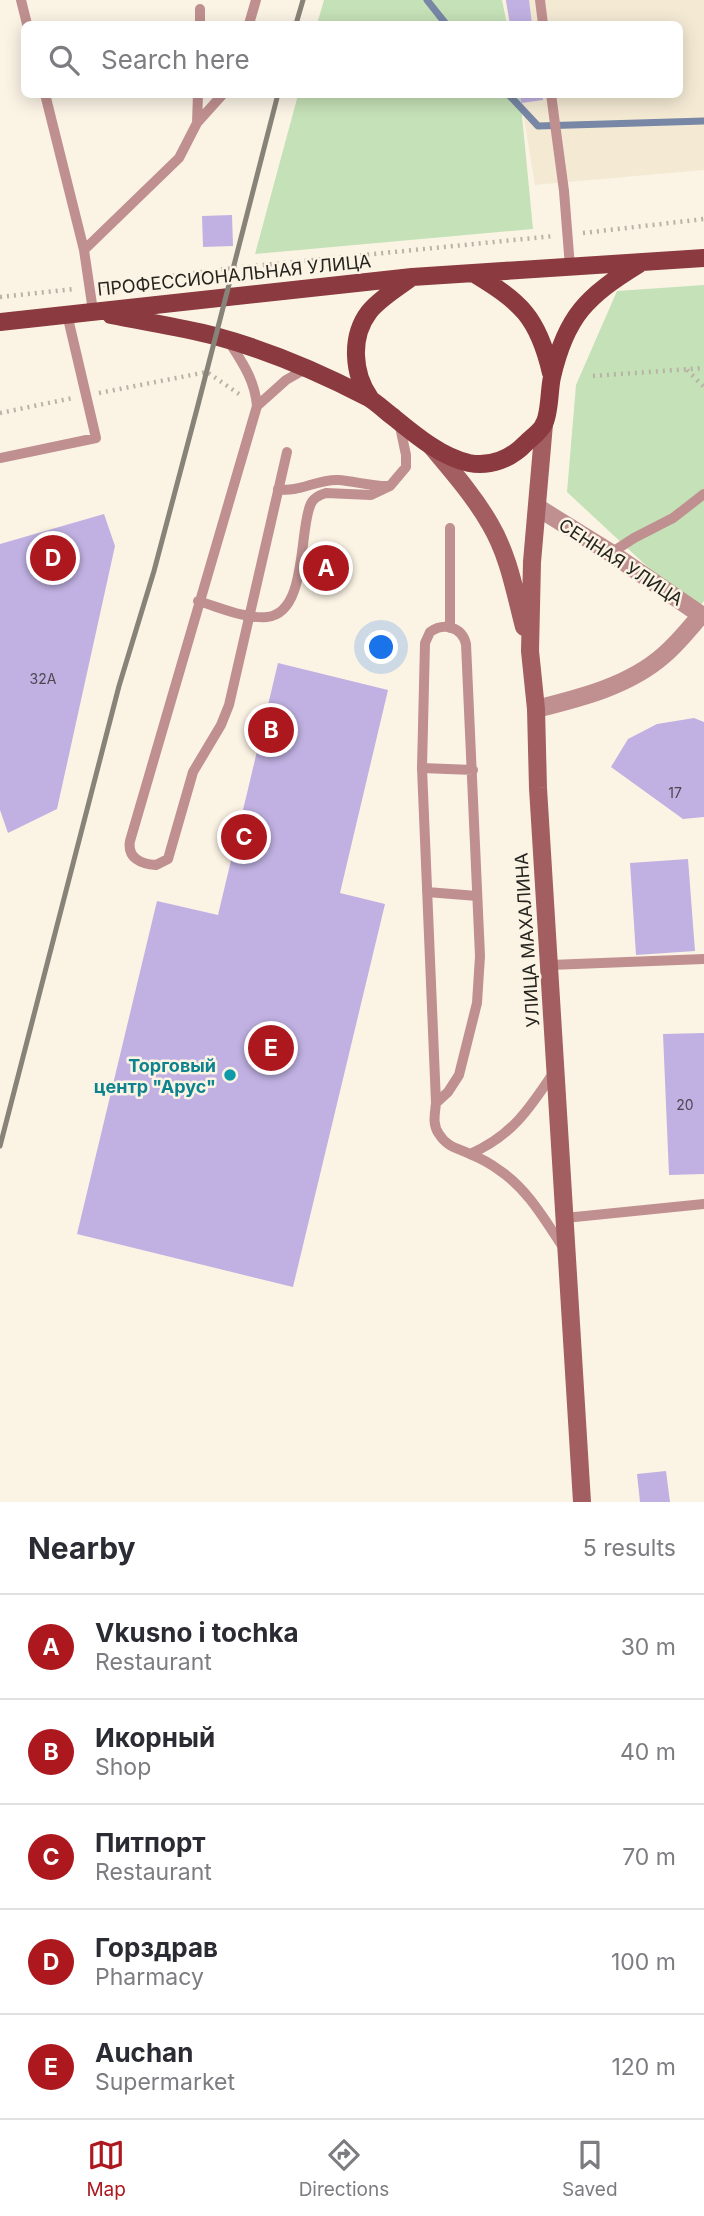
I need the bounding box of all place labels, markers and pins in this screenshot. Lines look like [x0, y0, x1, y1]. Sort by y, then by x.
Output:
pin: D [30, 532, 76, 584]
pin: A [303, 542, 349, 594]
pin: B [248, 704, 294, 756]
pin: C [221, 811, 267, 863]
pin: E [248, 1022, 294, 1074]
place label: Торговый центр "Арус" [94, 1055, 216, 1097]
marker: Торговый центр "Арус" [222, 1067, 238, 1083]

